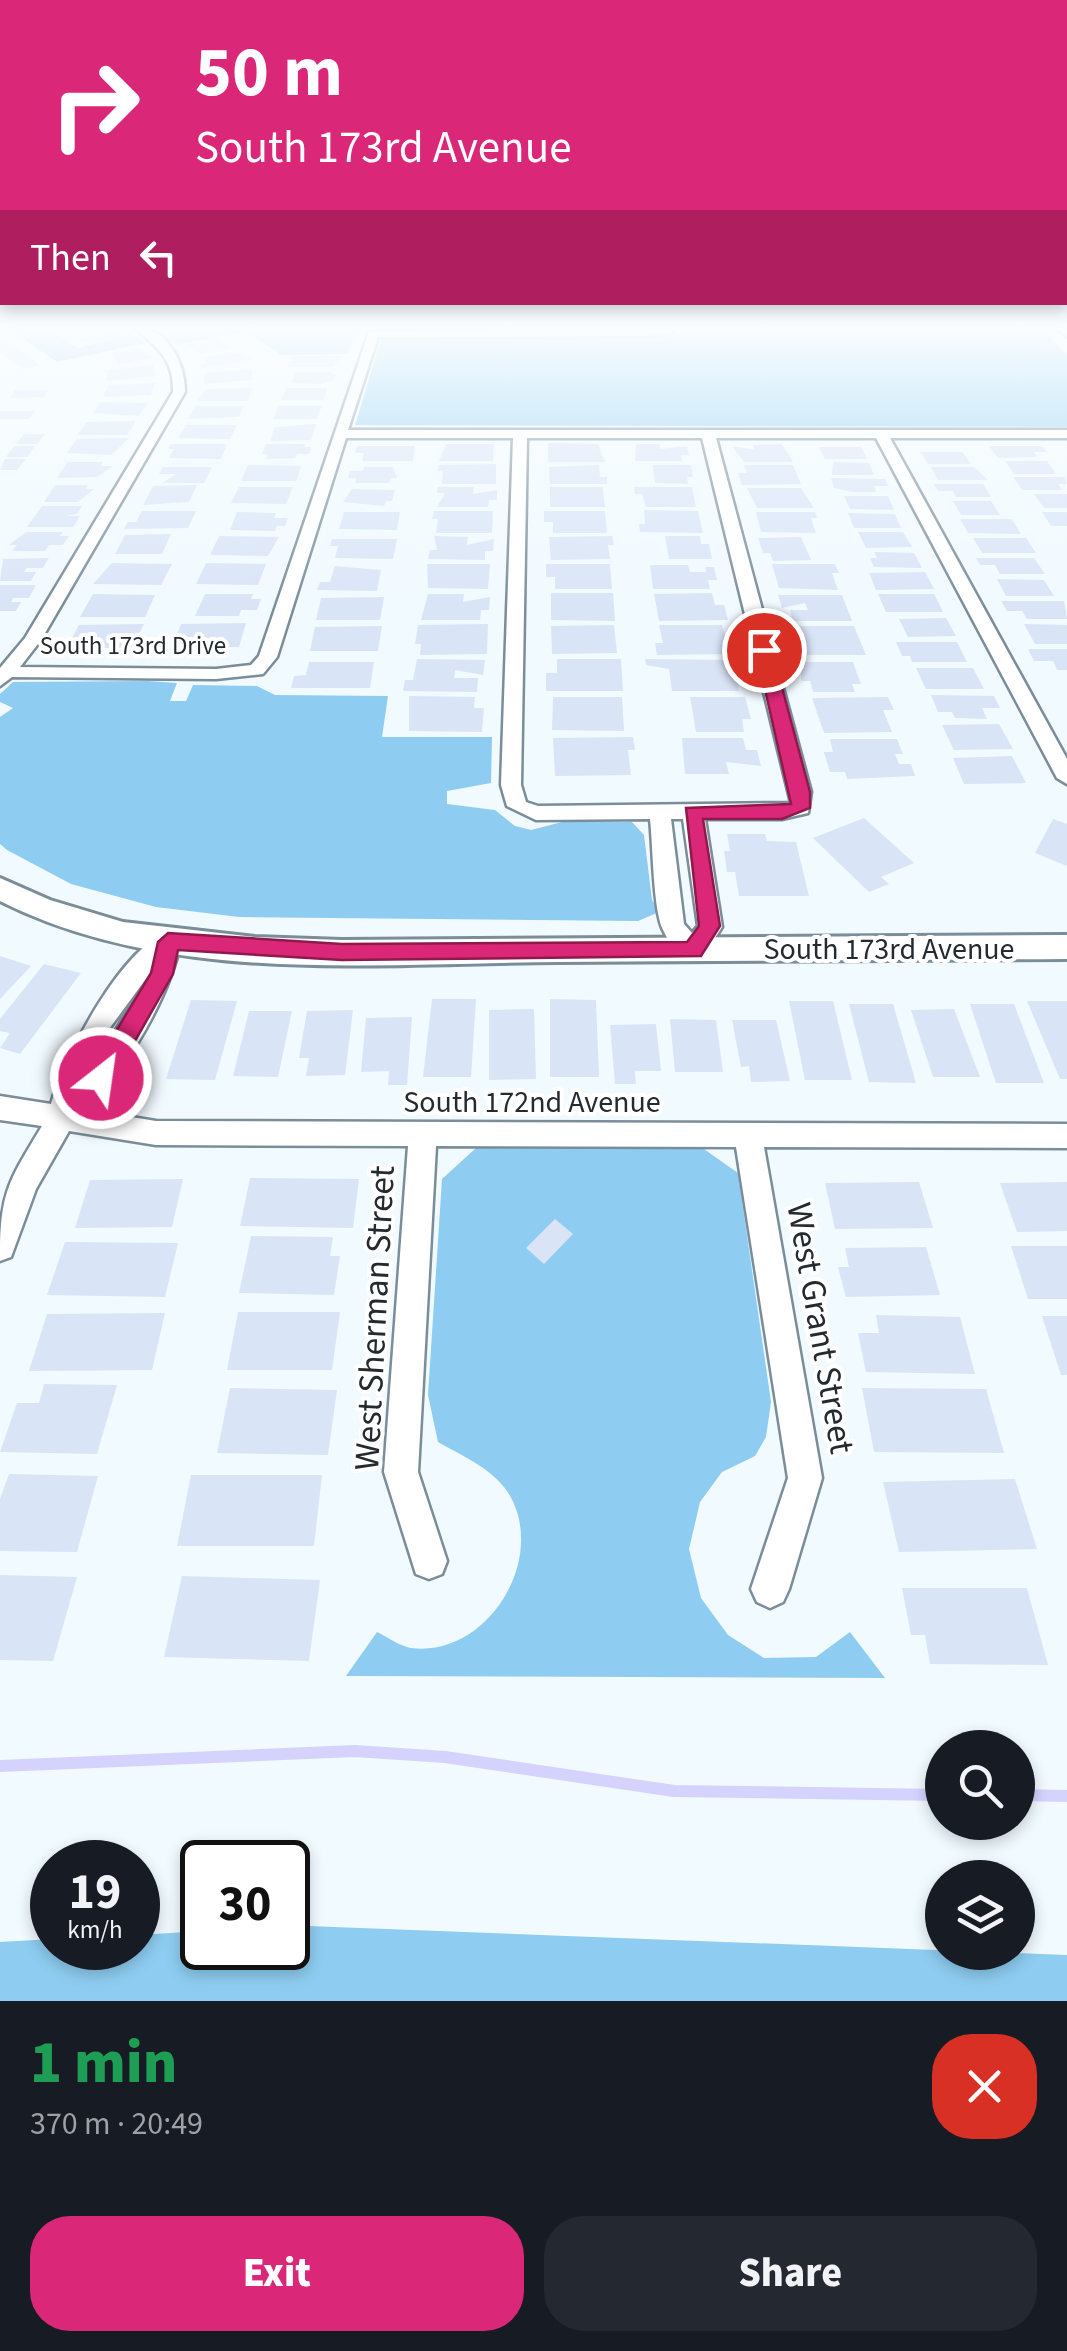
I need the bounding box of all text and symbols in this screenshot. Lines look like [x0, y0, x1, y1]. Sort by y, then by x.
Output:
text: 50 m [195, 23, 343, 123]
icon: right [30, 40, 160, 170]
text: South 173rd Avenue [195, 116, 572, 180]
icon: left [131, 230, 186, 285]
text: Then [30, 231, 111, 285]
pin [722, 608, 807, 693]
icon: arrive [737, 623, 792, 678]
street label: South 173rd Drive [40, 628, 226, 664]
street label: South 173rd Avenue [763, 928, 1015, 971]
position arrow [49, 1026, 153, 1130]
street label: South 172nd Avenue [403, 1081, 661, 1124]
street label: West Sherman Street [342, 1164, 408, 1472]
street label: West Grant Street [773, 1199, 867, 1458]
map controls [925, 1730, 1035, 1970]
button: search [925, 1730, 1035, 1840]
speed limit sign: 30 [180, 1840, 310, 1970]
text: 19 [69, 1857, 121, 1928]
button: layers [925, 1860, 1035, 1970]
text: km/h [67, 1912, 123, 1948]
text: 1 min [30, 2021, 177, 2106]
button: close [932, 2034, 1037, 2139]
text: 370 m · 20:49 [30, 2101, 203, 2147]
button: Exit [30, 2216, 524, 2331]
button: Share [544, 2216, 1037, 2331]

